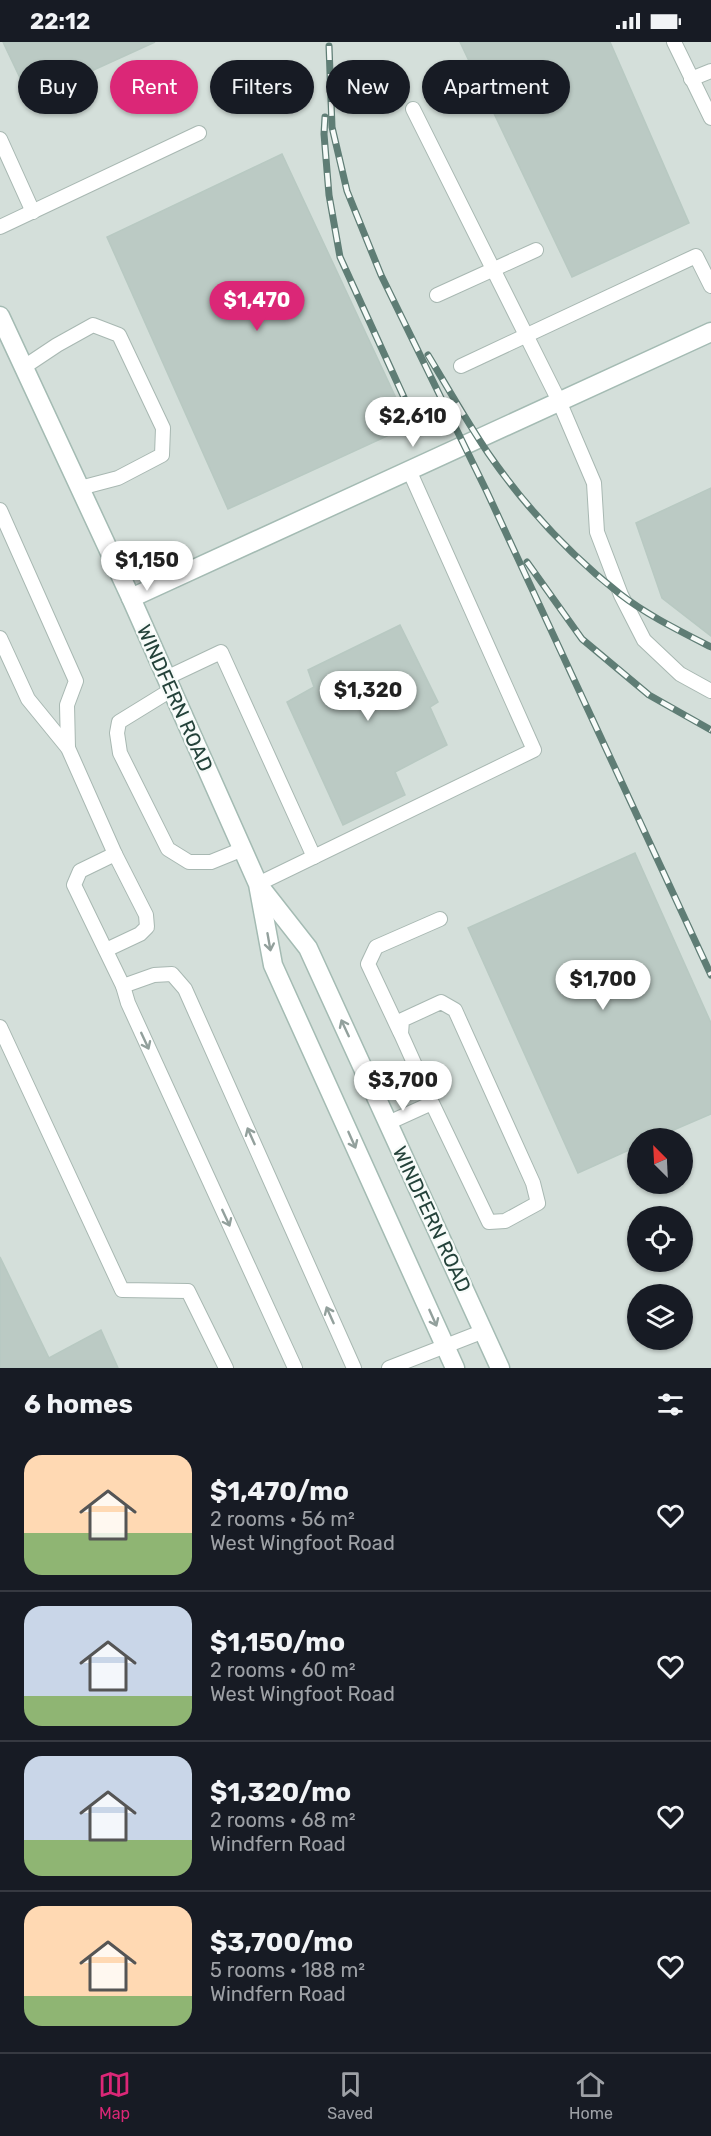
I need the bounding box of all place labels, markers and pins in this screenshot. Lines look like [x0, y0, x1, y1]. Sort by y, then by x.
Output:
pin: $1,470 [208, 281, 306, 332]
pin: $2,610 [364, 397, 462, 448]
pin: $1,150 [98, 541, 196, 592]
pin: $1,320 [319, 671, 417, 722]
pin: $1,700 [554, 960, 652, 1011]
pin: $3,700 [354, 1061, 452, 1112]

